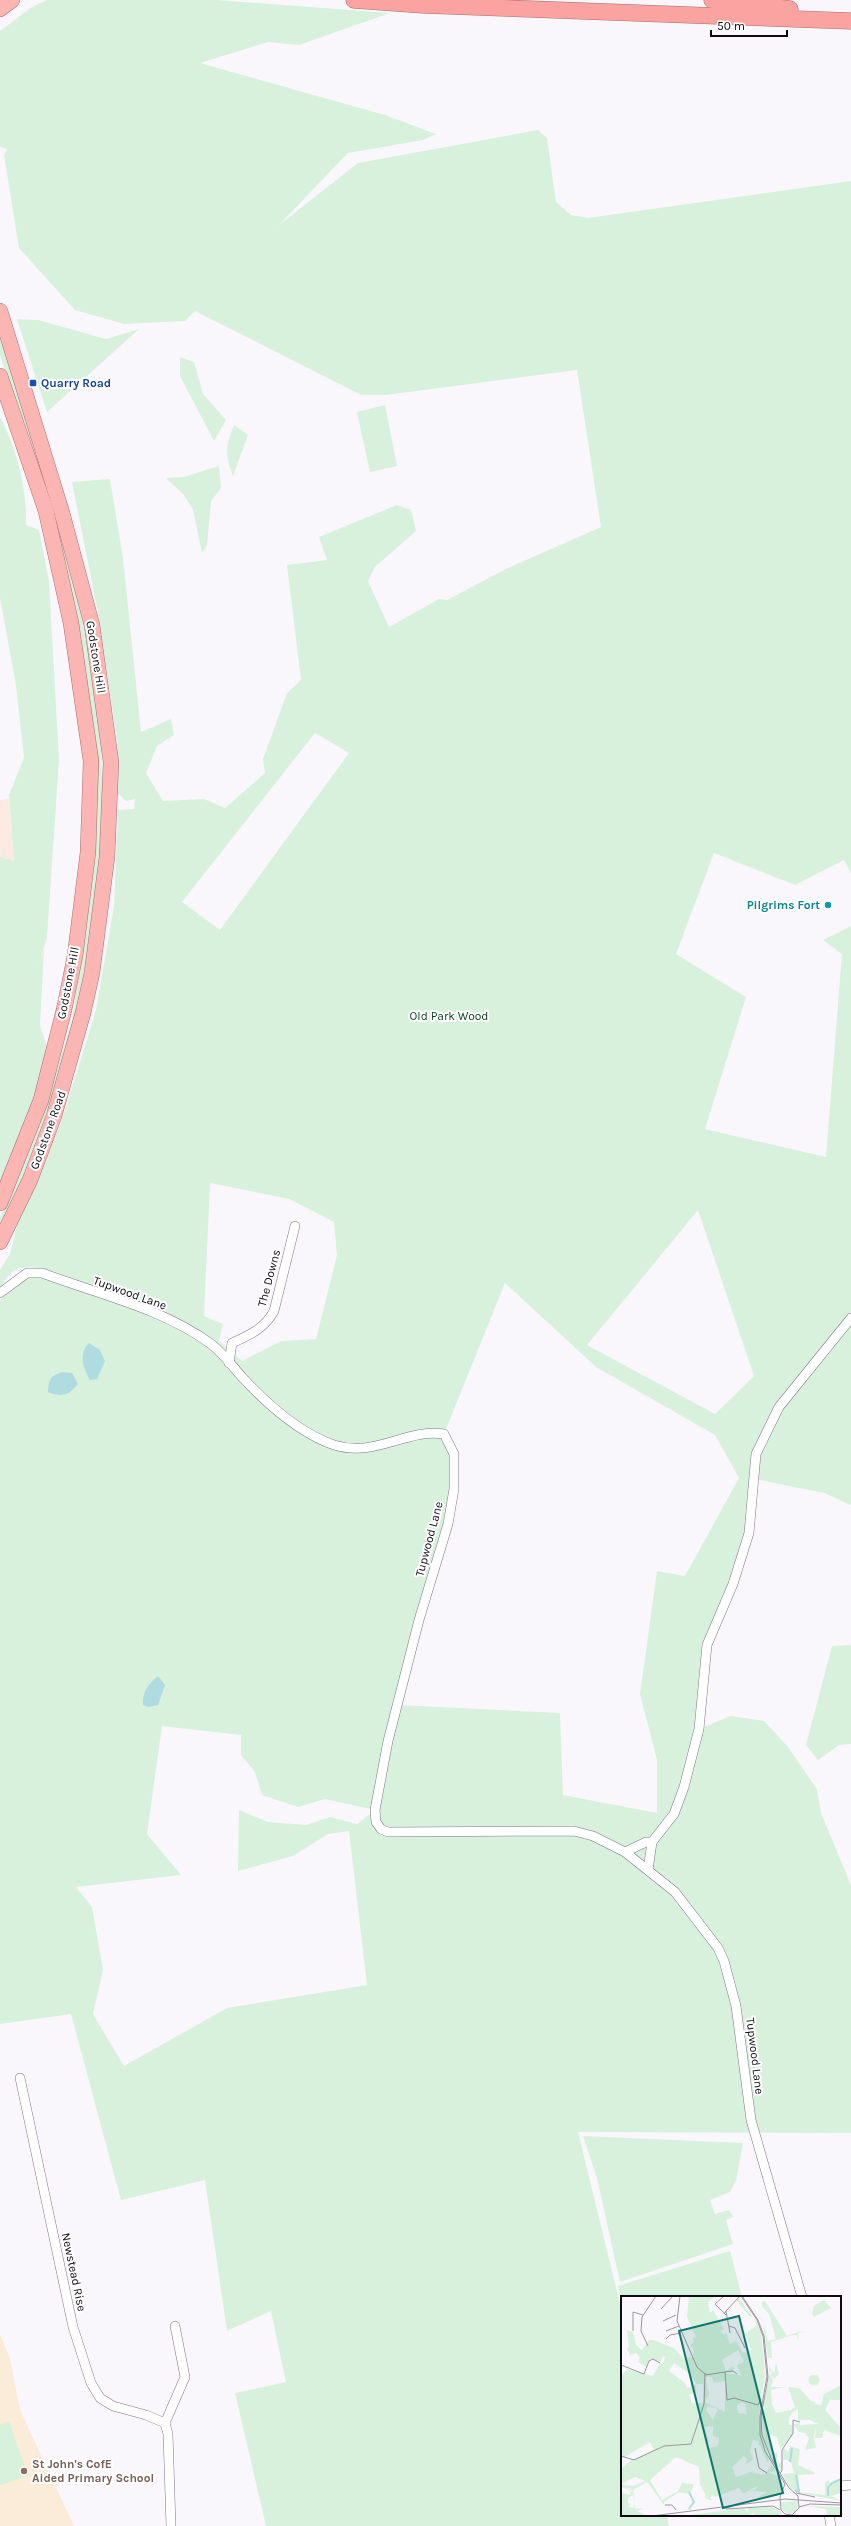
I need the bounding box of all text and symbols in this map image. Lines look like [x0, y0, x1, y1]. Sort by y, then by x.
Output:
scale bar [711, 12, 787, 38]
text: 50 m [717, 19, 745, 33]
place label: Quarry Road [41, 376, 111, 390]
marker: Quarry Road [28, 378, 38, 388]
street label: Godstone Hill [83, 620, 109, 694]
place label: Pilgrims Fort [747, 898, 820, 912]
marker: Pilgrims Fort [823, 900, 833, 910]
street label: Godstone Hill [54, 946, 82, 1020]
park label: Old Park Wood [410, 1009, 488, 1023]
street label: Godstone Road [27, 1089, 69, 1171]
street label: The Downs [255, 1248, 283, 1308]
street label: Tupwood Lane [91, 1273, 169, 1313]
street label: Tupwood Lane [412, 1500, 446, 1578]
street label: Tupwood Lane [743, 2017, 767, 2095]
street label: Newstead Rise [59, 2231, 89, 2313]
inset map [621, 2296, 841, 2516]
place label: St John's CofE Aided Primary School [32, 2457, 154, 2485]
marker: St John's CofE Aided Primary School [19, 2466, 29, 2476]

